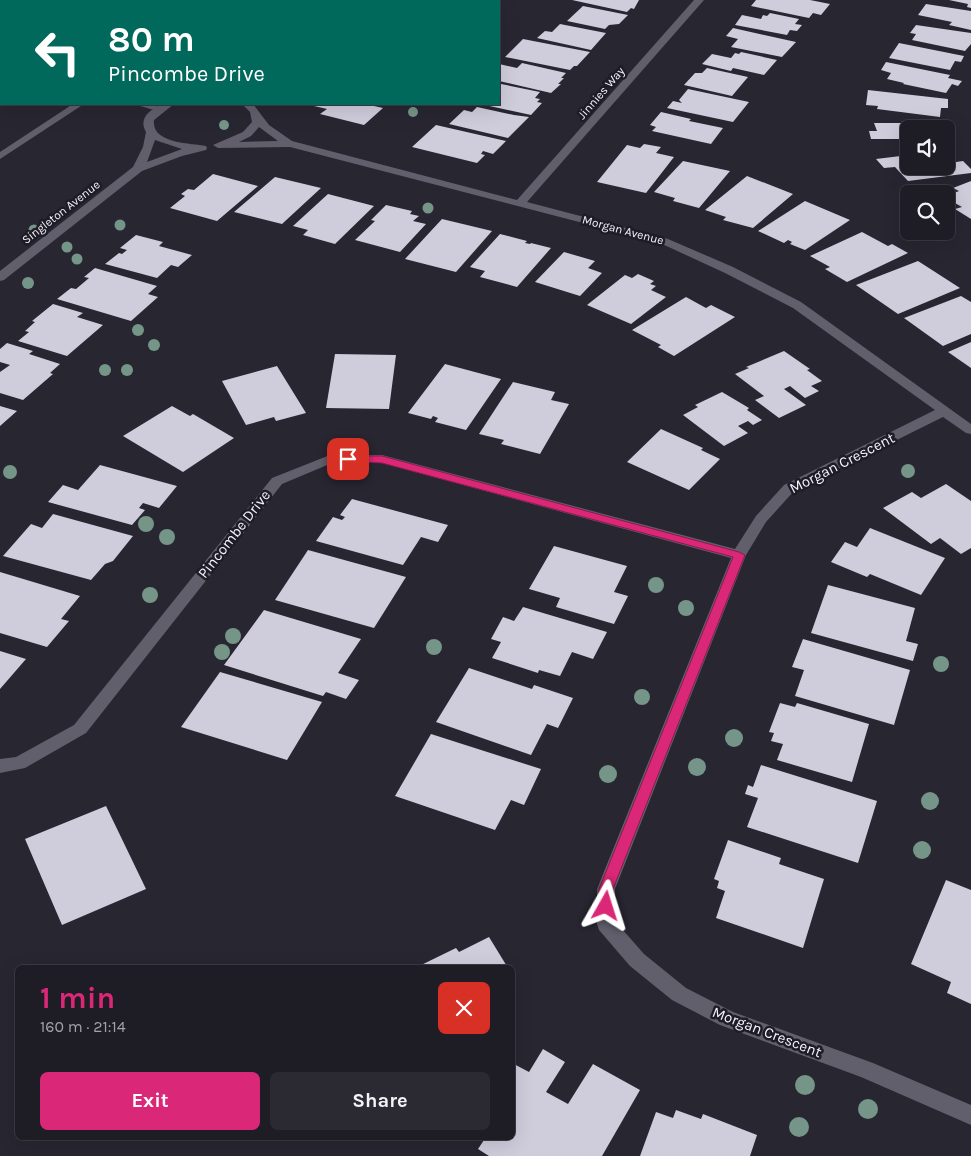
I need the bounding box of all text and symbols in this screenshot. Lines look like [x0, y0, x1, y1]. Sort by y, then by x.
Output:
text: 80 m [108, 19, 195, 60]
icon: left [25, 20, 90, 85]
text: Pincombe Drive [108, 61, 265, 87]
street label: Jinnies Way [575, 64, 628, 122]
map controls [900, 120, 955, 240]
button: sound [900, 120, 955, 175]
street label: Singleton Avenue [19, 177, 103, 247]
button: search [900, 185, 955, 240]
street label: Morgan Avenue [581, 212, 665, 248]
street label: Morgan Crescent [786, 429, 898, 497]
pin [327, 438, 369, 480]
icon: arrive [334, 445, 362, 473]
street label: Pincombe Drive [194, 486, 274, 582]
position arrow [579, 879, 631, 931]
text: 1 min [40, 980, 115, 1016]
button: close [438, 982, 490, 1034]
street label: Morgan Crescent [710, 1003, 825, 1061]
text: 160 m · 21:14 [40, 1017, 126, 1036]
button: Exit [40, 1072, 260, 1130]
button: Share [270, 1072, 490, 1130]

